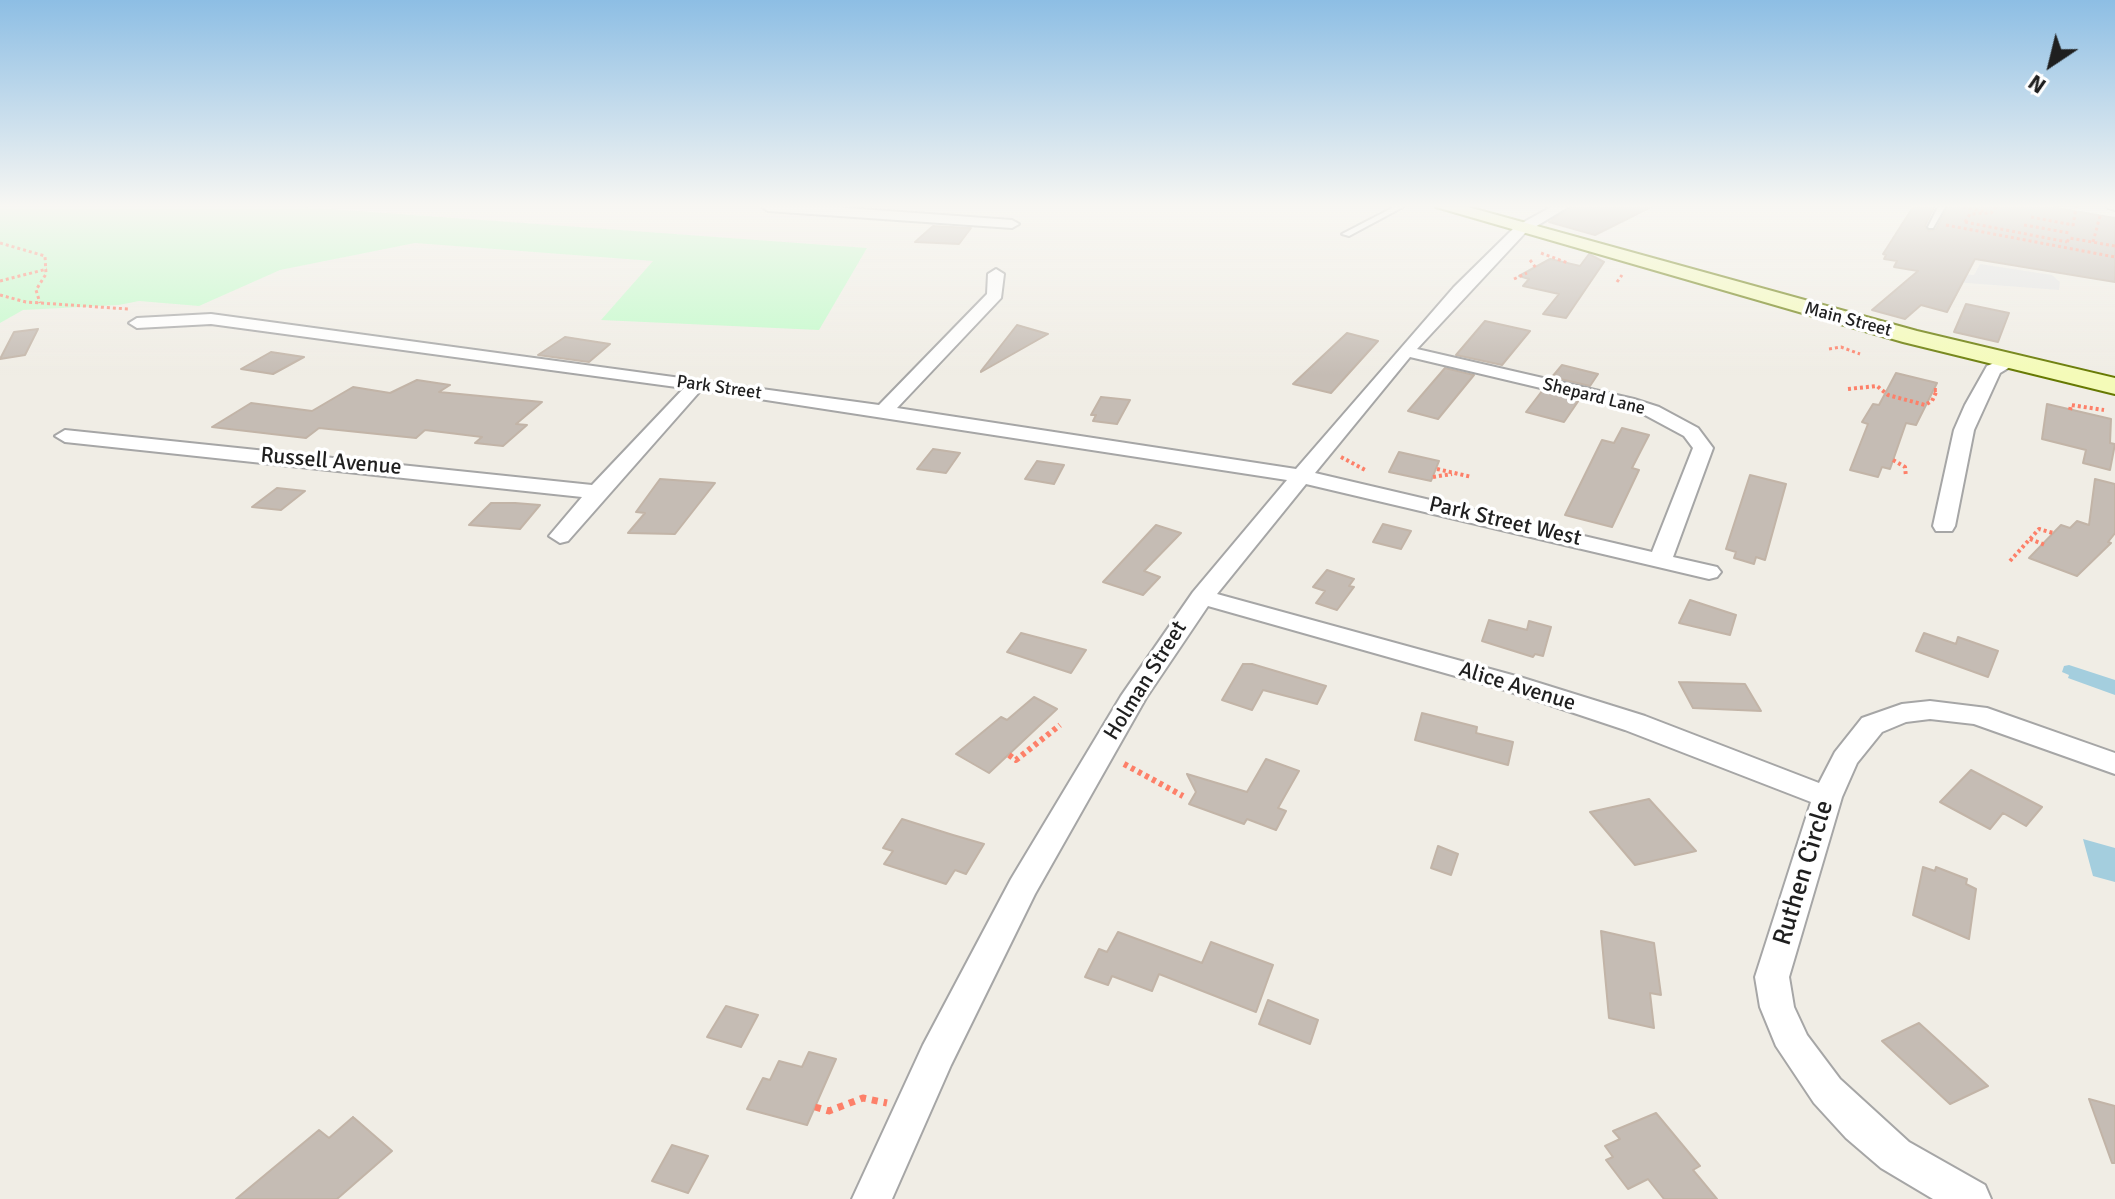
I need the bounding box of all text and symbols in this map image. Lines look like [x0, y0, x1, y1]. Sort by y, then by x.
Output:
north arrow [2011, 24, 2091, 104]
text: N [2023, 69, 2051, 100]
street label: Main Street [1802, 298, 1894, 342]
street label: Park Street [675, 371, 763, 405]
street label: Shepard Lane [1541, 374, 1647, 420]
street label: Russell Avenue [259, 443, 403, 481]
street label: Park Street West [1426, 492, 1584, 552]
street label: Holman Street [1099, 617, 1193, 745]
street label: Alice Avenue [1456, 657, 1578, 717]
street label: Ruthen Circle [1767, 797, 1841, 949]

